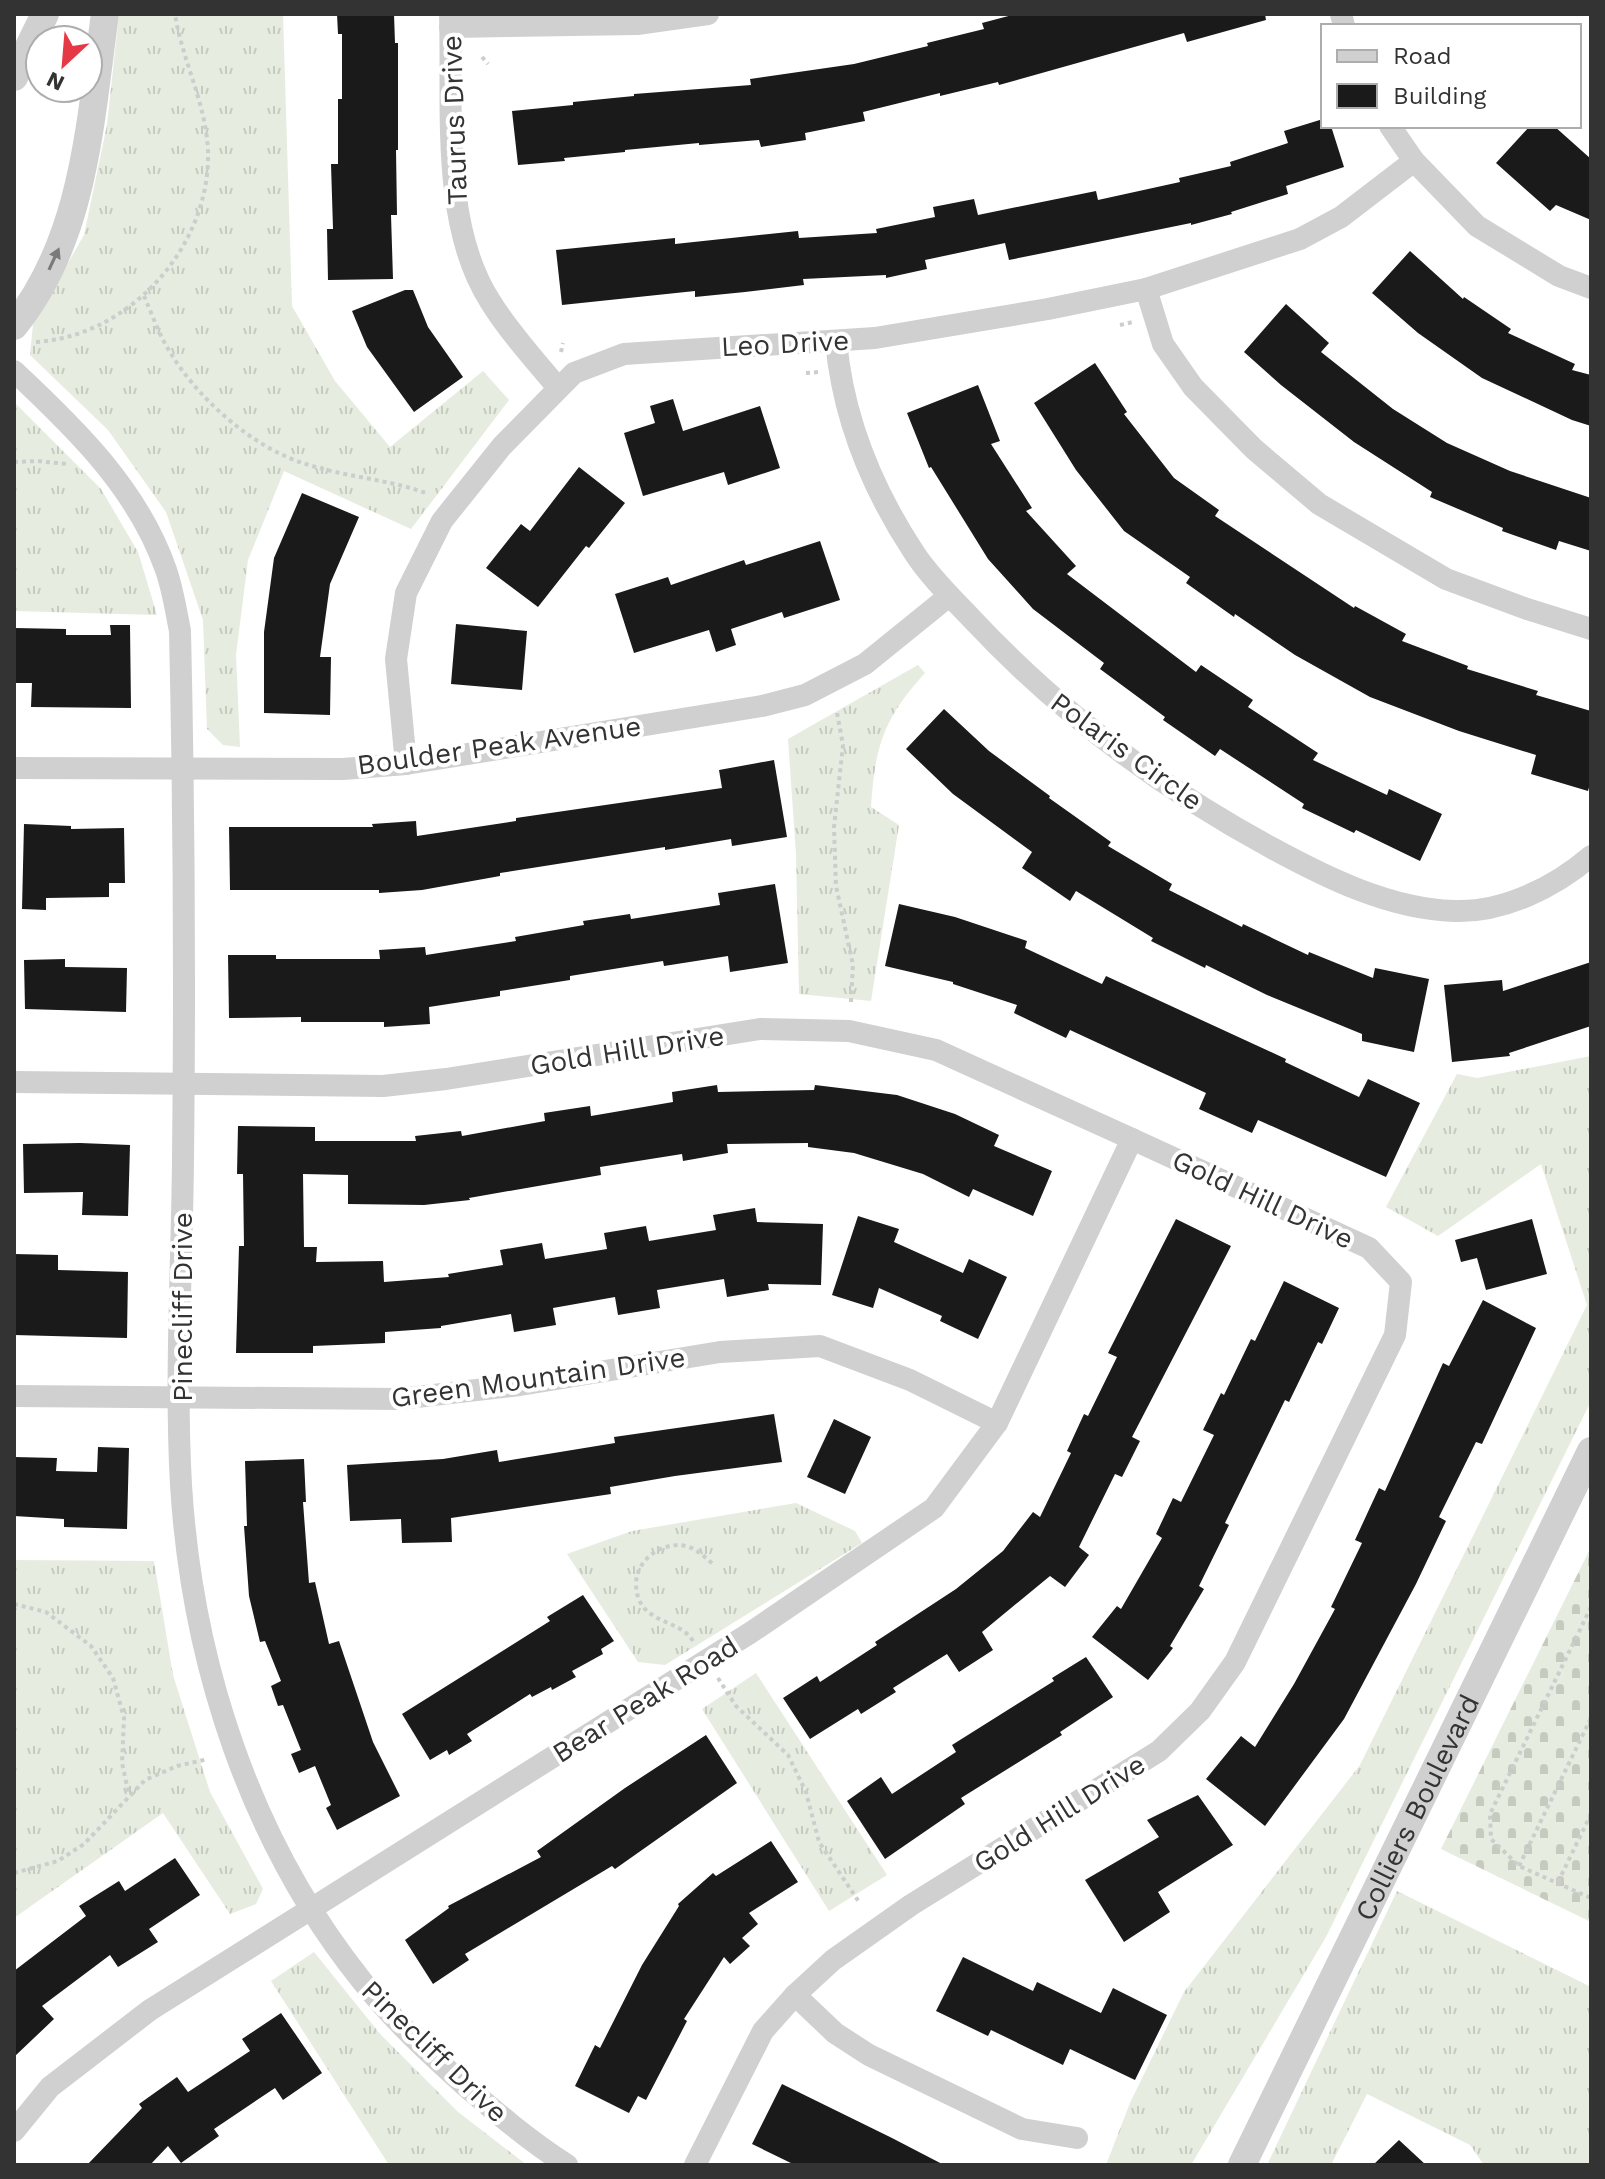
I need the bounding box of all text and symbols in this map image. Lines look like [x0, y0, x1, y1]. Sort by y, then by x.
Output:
north arrow [24, 24, 104, 104]
legend [1321, 24, 1581, 128]
street label: Taurus Drive [435, 35, 474, 205]
text: Road [1393, 42, 1452, 70]
text: N [43, 67, 68, 96]
text: Building [1393, 82, 1486, 110]
one-way arrow [47, 248, 61, 271]
street label: Leo Drive [720, 324, 850, 363]
street label: Polaris Circle [1044, 685, 1209, 817]
street label: Boulder Peak Avenue [355, 709, 643, 782]
street label: Gold Hill Drive [528, 1019, 726, 1082]
street label: Gold Hill Drive [1167, 1143, 1359, 1256]
street label: Pinecliff Drive [166, 1212, 199, 1402]
street label: Green Mountain Drive [389, 1340, 687, 1414]
street label: Bear Peak Road [546, 1629, 744, 1770]
street label: Colliers Boulevard [1348, 1689, 1486, 1926]
street label: Gold Hill Drive [967, 1747, 1151, 1879]
street label: Pinecliff Drive [355, 1974, 514, 2129]

